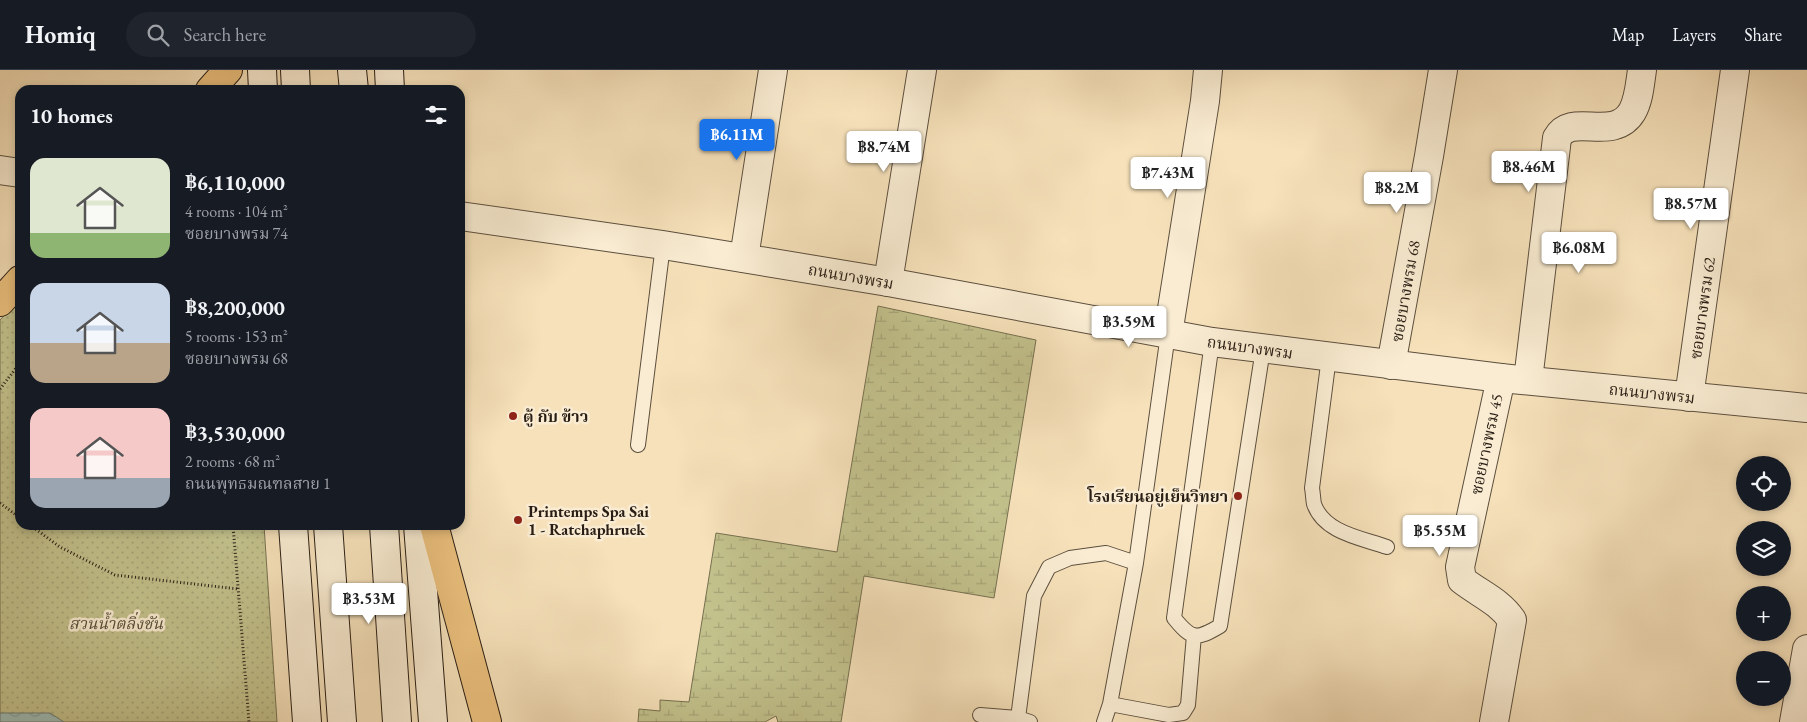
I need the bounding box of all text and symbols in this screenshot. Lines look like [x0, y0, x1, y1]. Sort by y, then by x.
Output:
search box [126, 12, 476, 57]
text: Homiq [25, 19, 96, 50]
icon: search [144, 21, 172, 49]
text: Search here [184, 22, 266, 47]
text: Map [1612, 23, 1644, 46]
text: Layers [1672, 23, 1716, 46]
text: Share [1744, 23, 1782, 46]
icon: filters [422, 101, 450, 129]
text: 10 homes [30, 102, 113, 129]
pin: ฿6.11M [696, 118, 778, 161]
text: ฿6.11M [711, 124, 763, 145]
pin: ฿8.74M [843, 131, 925, 173]
text: ฿8.74M [858, 136, 910, 157]
pin: ฿8.46M [1488, 150, 1570, 193]
pin: ฿7.43M [1127, 156, 1209, 199]
text: ฿8.46M [1503, 156, 1555, 177]
text: ฿7.43M [1142, 162, 1194, 183]
text: ฿6,110,000 [185, 169, 285, 196]
pin: ฿8.2M [1362, 172, 1432, 214]
text: ฿8.2M [1375, 177, 1419, 198]
icon: home [70, 178, 130, 238]
pin: ฿8.57M [1650, 188, 1732, 230]
text: ฿8.57M [1665, 193, 1717, 214]
text: 4 rooms · 104 m² [185, 201, 288, 222]
text: ซอยบางพรม 74 [185, 223, 288, 244]
pin: ฿6.08M [1538, 232, 1620, 274]
text: ฿6.08M [1553, 237, 1605, 258]
street label: ซอยบางพรม 68 [1386, 238, 1425, 344]
street label: ซอยบางพรม 62 [1685, 255, 1720, 361]
street label: ถนนบางพรม [806, 259, 895, 294]
text: ฿8,200,000 [185, 294, 285, 321]
icon: home [70, 303, 130, 363]
pin: ฿3.59M [1088, 306, 1170, 348]
text: ฿3.59M [1103, 311, 1155, 332]
text: 5 rooms · 153 m² [185, 326, 288, 347]
street label: ถนนบางพรม [1206, 331, 1294, 364]
text: ซอยบางพรม 68 [185, 348, 288, 369]
street label: ถนนบางพรม [1608, 379, 1696, 408]
street label: ซอยบางพรม 45 [1466, 392, 1507, 497]
place label: ตู้ กับ ข้าว [523, 406, 588, 427]
marker: ตู้ กับ ข้าว [507, 410, 519, 422]
text: ฿3,530,000 [185, 419, 285, 446]
icon: home [70, 428, 130, 488]
text: 2 rooms · 68 m² [185, 451, 280, 472]
map controls [1736, 456, 1791, 706]
button: locate [1736, 456, 1791, 511]
text: ถนนพุทธมณฑลสาย 1 [185, 473, 331, 494]
place label: โรงเรียนอยู่เย็นวิทยา [1086, 486, 1228, 507]
marker: โรงเรียนอยู่เย็นวิทยา [1232, 490, 1244, 502]
place label: Printemps Spa Sai 1 - Ratchaphruek [528, 501, 649, 540]
marker: Printemps Spa Sai 1 - Ratchaphruek [512, 514, 524, 526]
pin: ฿5.55M [1399, 514, 1481, 557]
text: ฿5.55M [1414, 520, 1466, 541]
button: layers [1736, 521, 1791, 576]
pin: ฿3.53M [328, 582, 410, 625]
button: + [1736, 586, 1791, 641]
text: ฿3.53M [343, 588, 395, 609]
park label: สวนน้ำตลิ่งชัน [69, 612, 163, 634]
button: − [1736, 651, 1791, 706]

